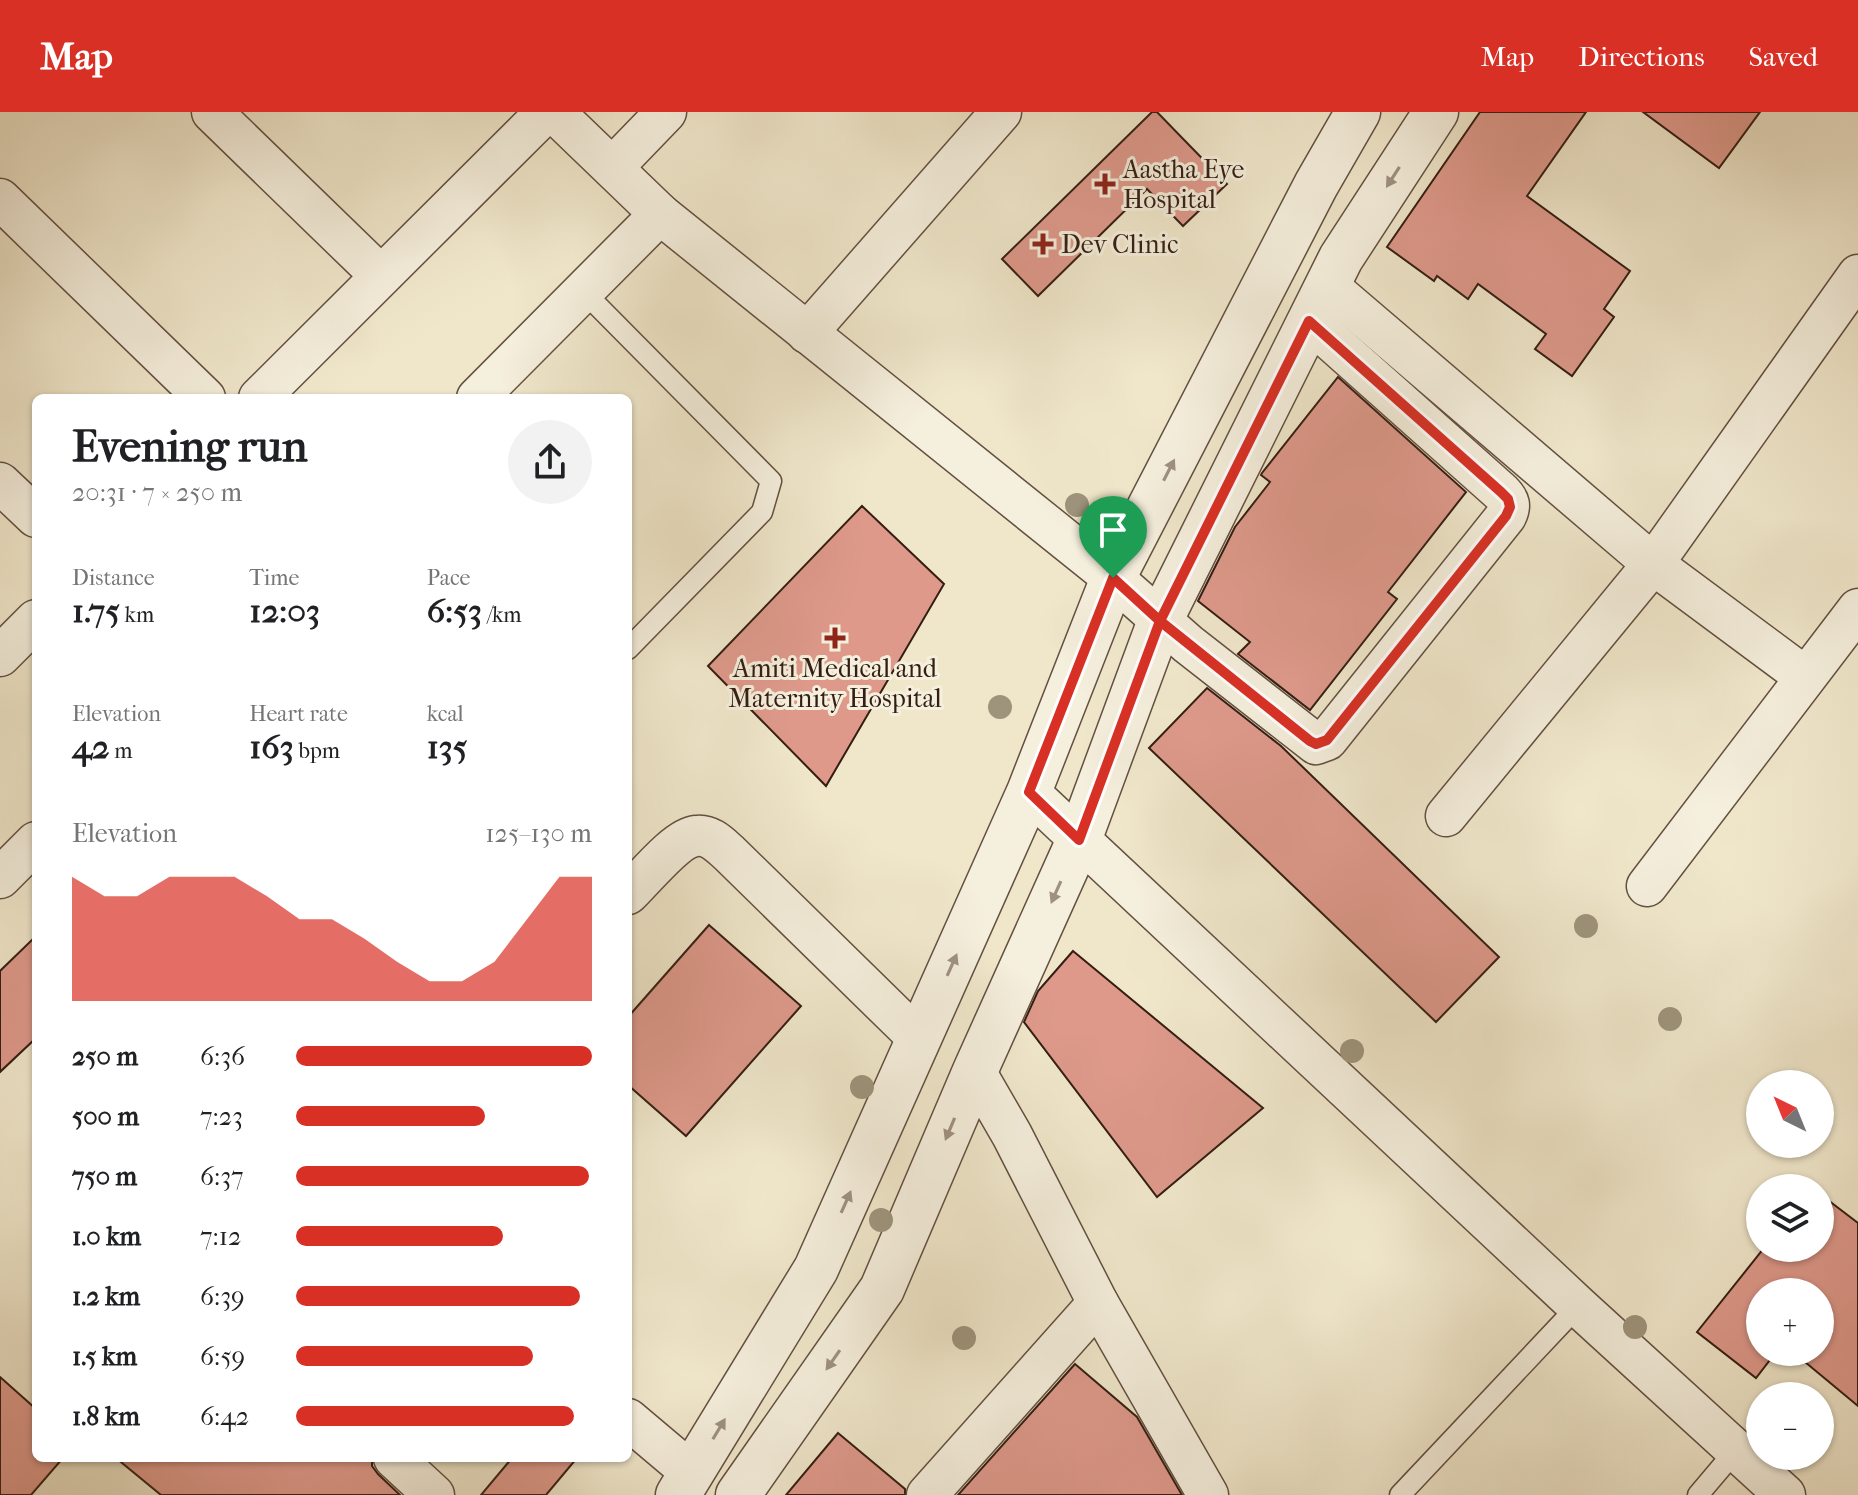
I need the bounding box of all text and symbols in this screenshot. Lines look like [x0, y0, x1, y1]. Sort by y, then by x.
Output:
text: Map [40, 34, 113, 79]
text: Map [1481, 40, 1534, 73]
text: Directions [1578, 40, 1705, 73]
text: Saved [1749, 40, 1818, 73]
place label: Aastha Eye Hospital [1122, 154, 1245, 215]
one-way arrow [1386, 167, 1401, 188]
marker: Aastha Eye Hospital [1094, 173, 1116, 195]
place label: Dev Clinic [1061, 229, 1179, 260]
marker: Dev Clinic [1032, 233, 1054, 255]
button: share [508, 420, 592, 504]
text: Evening run [72, 421, 307, 472]
one-way arrow [1162, 459, 1175, 482]
text: 20:31 · 7 × 250 m [72, 477, 242, 508]
pin [1079, 496, 1147, 578]
icon: arrive [1091, 508, 1135, 552]
text: Distance [72, 565, 155, 591]
text: Time [249, 565, 299, 591]
text: Pace [427, 565, 470, 591]
text: 1.75 [72, 591, 120, 631]
text: 12:03 [249, 591, 320, 631]
text: 6:53 [427, 591, 482, 631]
text: km [120, 602, 154, 628]
text: /km [482, 602, 522, 628]
marker: Amiti Medical and Maternity Hospital [824, 627, 846, 649]
place label: Amiti Medical and Maternity Hospital [728, 653, 942, 714]
text: Elevation [72, 701, 161, 727]
text: Heart rate [249, 701, 348, 727]
text: kcal [427, 701, 464, 727]
text: 42 [72, 727, 110, 767]
text: 163 [249, 727, 294, 767]
text: 135 [427, 727, 467, 767]
text: m [110, 738, 133, 764]
text: bpm [294, 738, 340, 764]
text: Elevation [72, 818, 177, 849]
text: 125–130 m [485, 818, 592, 849]
one-way arrow [1049, 880, 1062, 903]
one-way arrow [945, 953, 959, 976]
text: 250 m [72, 1041, 138, 1072]
text: 6:36 [200, 1041, 245, 1072]
north arrow [1746, 1070, 1834, 1158]
map controls [1746, 1070, 1834, 1470]
text: 500 m [72, 1101, 139, 1132]
text: 7:23 [200, 1101, 243, 1132]
one-way arrow [944, 1117, 957, 1141]
text: 750 m [72, 1161, 137, 1192]
text: 6:37 [200, 1161, 244, 1192]
button: layers [1746, 1174, 1834, 1262]
one-way arrow [840, 1190, 853, 1214]
text: 1.0 km [72, 1221, 141, 1252]
text: 7:12 [200, 1221, 242, 1252]
button: + [1746, 1278, 1834, 1366]
text: 1.2 km [72, 1281, 140, 1312]
text: 6:39 [200, 1281, 245, 1312]
text: 1.5 km [72, 1341, 137, 1372]
text: 6:59 [200, 1341, 245, 1372]
one-way arrow [826, 1349, 841, 1370]
button: − [1746, 1382, 1834, 1470]
text: 1.8 km [72, 1401, 140, 1432]
text: 6:42 [200, 1401, 249, 1432]
one-way arrow [712, 1418, 726, 1440]

